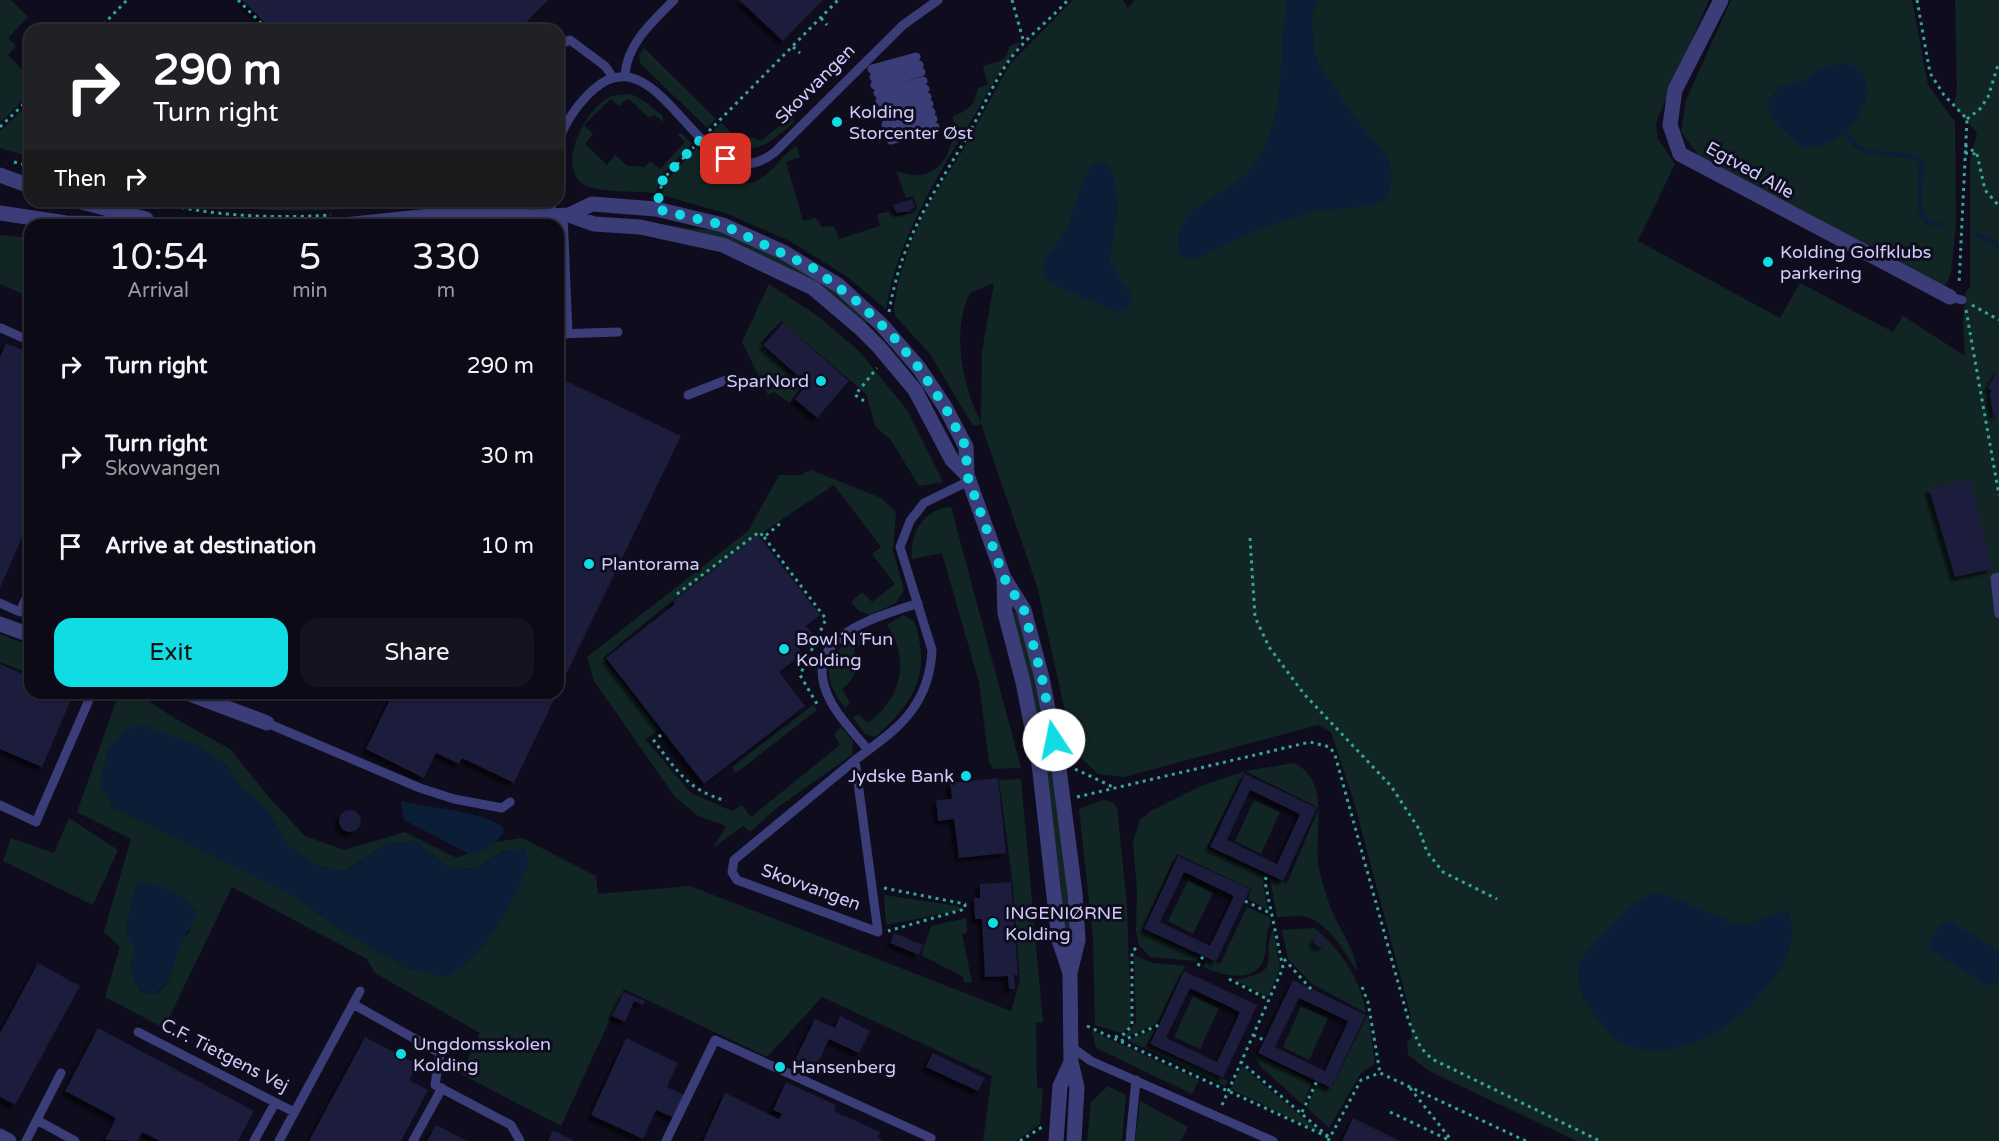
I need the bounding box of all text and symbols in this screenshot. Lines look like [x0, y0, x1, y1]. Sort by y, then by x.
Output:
street label: Skovvangen [770, 39, 860, 129]
text: 290 m [153, 45, 282, 96]
icon: right [54, 48, 132, 126]
text: Turn right [153, 96, 279, 129]
place label: Kolding Storcenter Øst [849, 101, 973, 144]
marker: Kolding Storcenter Øst [830, 115, 844, 129]
pin [700, 133, 751, 184]
street label: Egtved Alle [1702, 137, 1798, 203]
icon: arrive [709, 142, 742, 175]
icon: right [119, 162, 152, 195]
text: Then [54, 166, 107, 192]
text: 10:54 [108, 236, 208, 279]
text: 5 [299, 236, 321, 279]
text: 330 [412, 236, 480, 279]
place label: Kolding Golfklubs parkering [1780, 241, 1932, 284]
marker: Kolding Golfklubs parkering [1761, 255, 1775, 269]
text: Arrival [127, 279, 189, 303]
text: min [292, 279, 328, 303]
text: m [437, 279, 455, 303]
icon: right [54, 350, 87, 383]
text: Turn right [105, 353, 207, 379]
text: 290 m [467, 353, 534, 379]
place label: SparNord [727, 370, 809, 392]
marker: SparNord [814, 374, 828, 388]
text: Turn right [105, 431, 207, 457]
icon: right [54, 440, 87, 473]
text: 30 m [480, 443, 534, 469]
text: Skovvangen [105, 457, 221, 481]
icon: arrive [54, 530, 87, 563]
text: Arrive at destination [105, 533, 316, 559]
text: 10 m [480, 533, 534, 559]
place label: Plantorama [601, 553, 700, 575]
marker: Plantorama [582, 557, 596, 571]
button: Exit [54, 618, 288, 687]
button: Share [300, 618, 534, 687]
place label: Bowl´N´Fun Kolding [796, 628, 893, 671]
marker: Bowl´N´Fun Kolding [777, 642, 791, 656]
position arrow [1022, 708, 1086, 772]
place label: Jydske Bank [848, 765, 954, 787]
marker: Jydske Bank [959, 769, 973, 783]
street label: Skovvangen [758, 859, 864, 915]
place label: INGENIØRNE Kolding [1005, 902, 1123, 945]
marker: INGENIØRNE Kolding [986, 916, 1000, 930]
street label: C.F. Tietgens Vej [157, 1013, 293, 1097]
place label: Ungdomsskolen Kolding [413, 1033, 551, 1076]
marker: Ungdomsskolen Kolding [394, 1047, 408, 1061]
place label: Hansenberg [792, 1056, 896, 1078]
marker: Hansenberg [773, 1060, 787, 1074]

